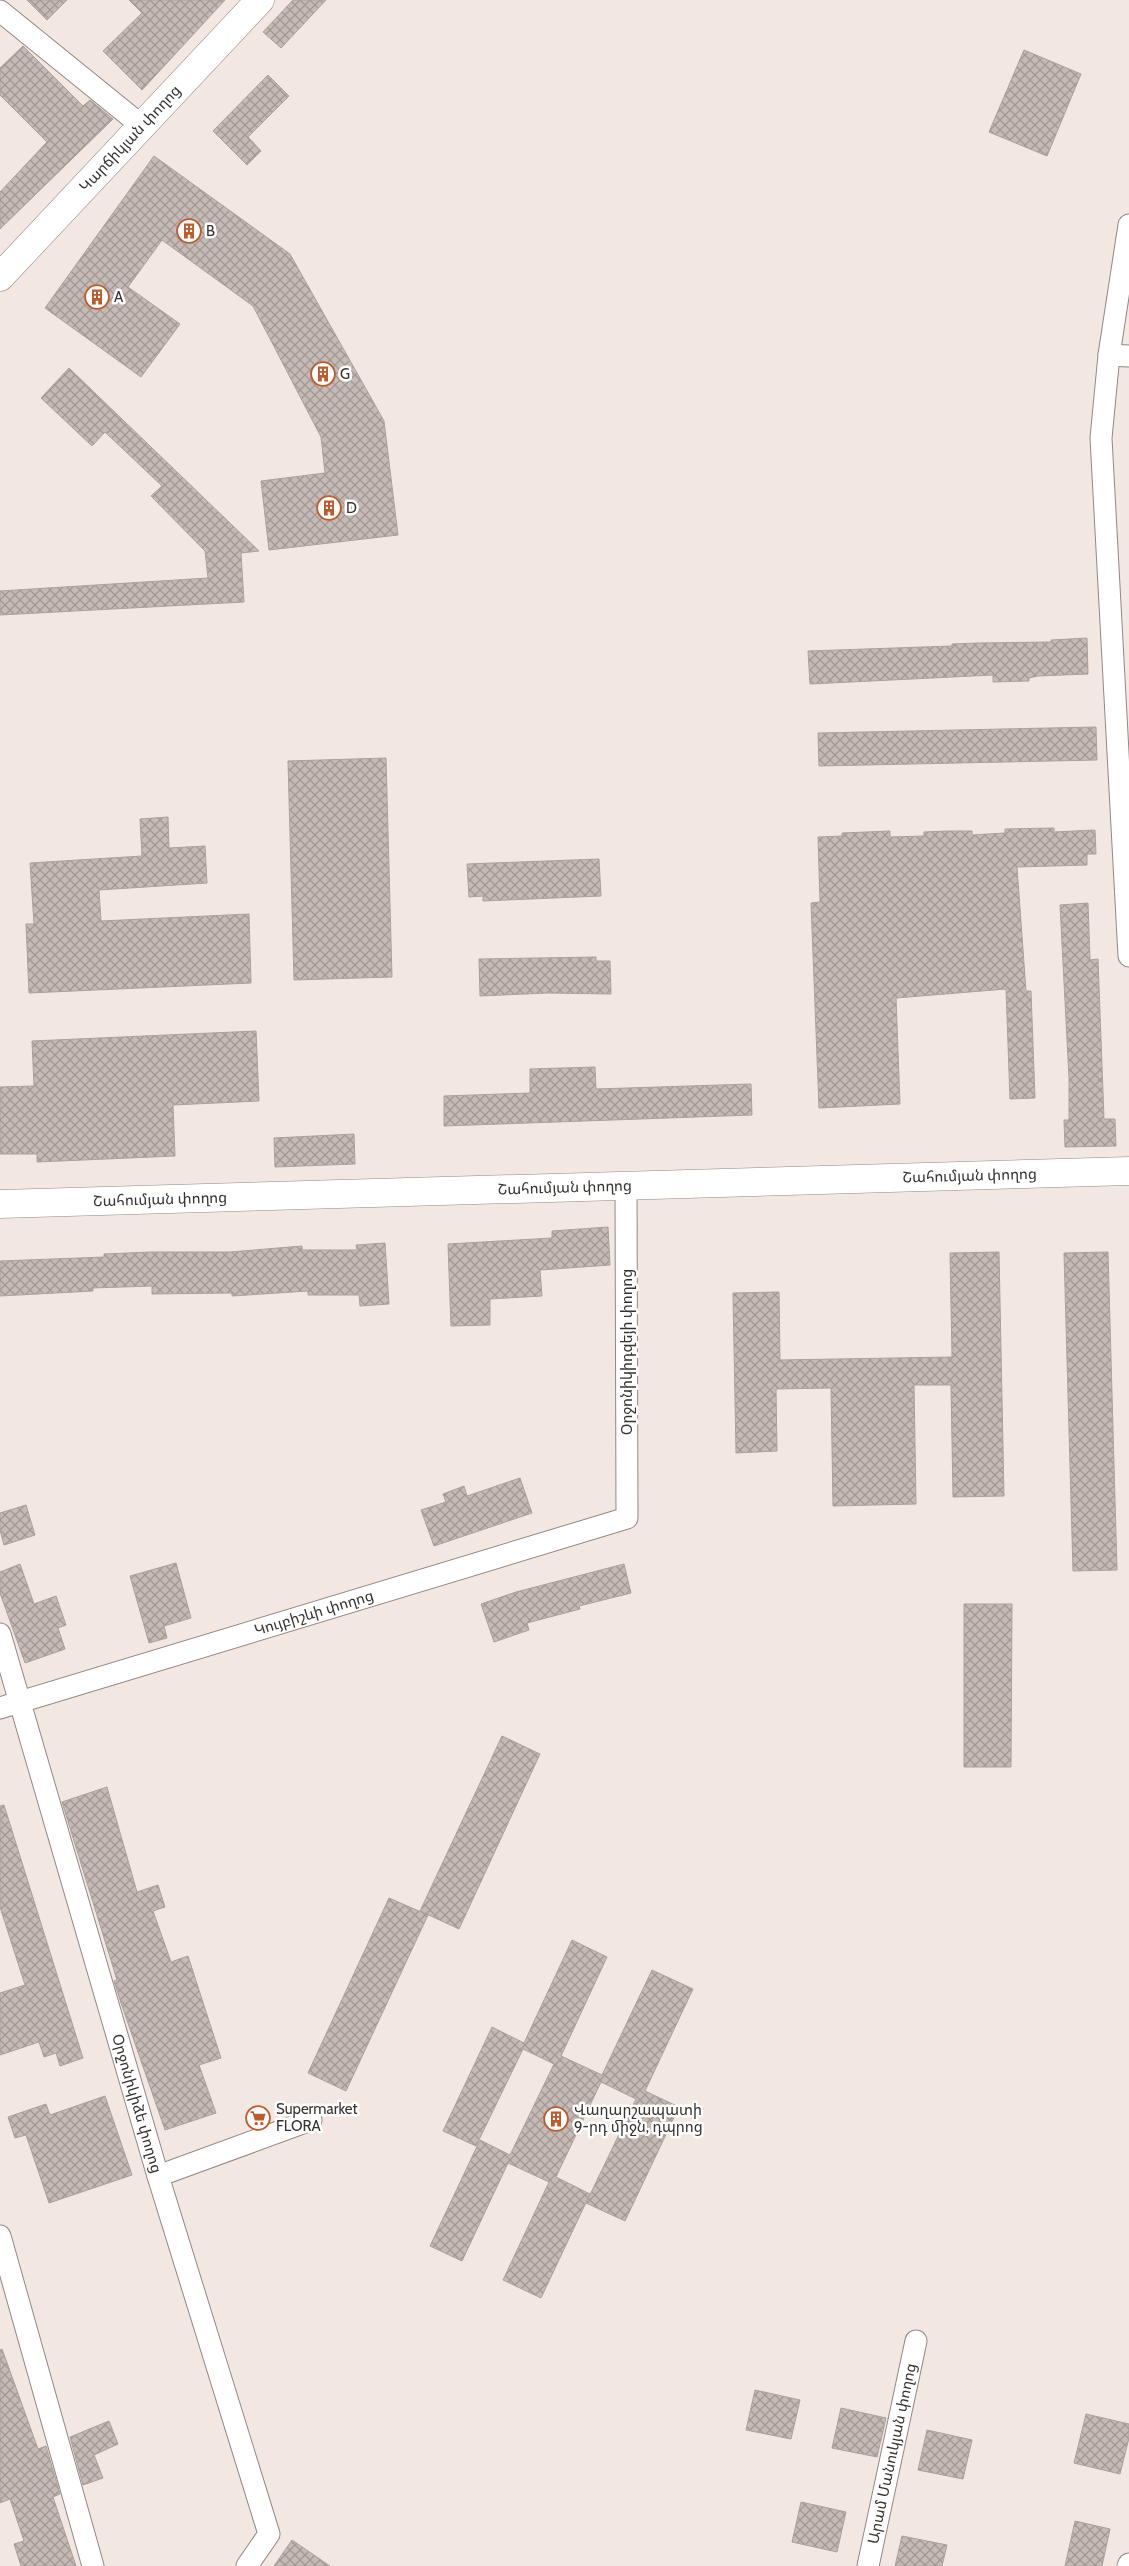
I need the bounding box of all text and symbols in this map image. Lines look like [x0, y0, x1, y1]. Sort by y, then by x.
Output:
street label: Կարճիկյան փողոց [76, 81, 184, 196]
building icon: B [176, 218, 202, 244]
place label: B [206, 222, 215, 240]
building icon: A [84, 284, 110, 310]
place label: A [114, 288, 124, 306]
building icon: G [310, 361, 336, 387]
place label: G [340, 365, 350, 383]
building icon: D [316, 495, 342, 521]
place label: D [346, 499, 357, 517]
street label: Շահումյան փողոց [902, 1165, 1037, 1187]
street label: Շահումյան փողոց [497, 1177, 632, 1198]
street label: Շահումյան փողոց [93, 1188, 227, 1210]
street label: Օրջոնիկիդզեյի փողոց [618, 1269, 636, 1435]
street label: Կույբիշևի փողոց [252, 1586, 376, 1639]
street label: Օրջոնիկիձե փողոց [108, 2032, 166, 2175]
place label: Supermarket FLORA [276, 2100, 358, 2135]
place label: Վաղարշապատի 9-րդ միջն, դպրոց [574, 2101, 703, 2136]
supermarket icon: Supermarket FLORA [245, 2105, 271, 2131]
building icon: Վաղարշապատի 9-րդ միջն, դպրոց [543, 2106, 569, 2132]
street label: Արամ Մանուկյան փողոց [864, 2362, 920, 2546]

